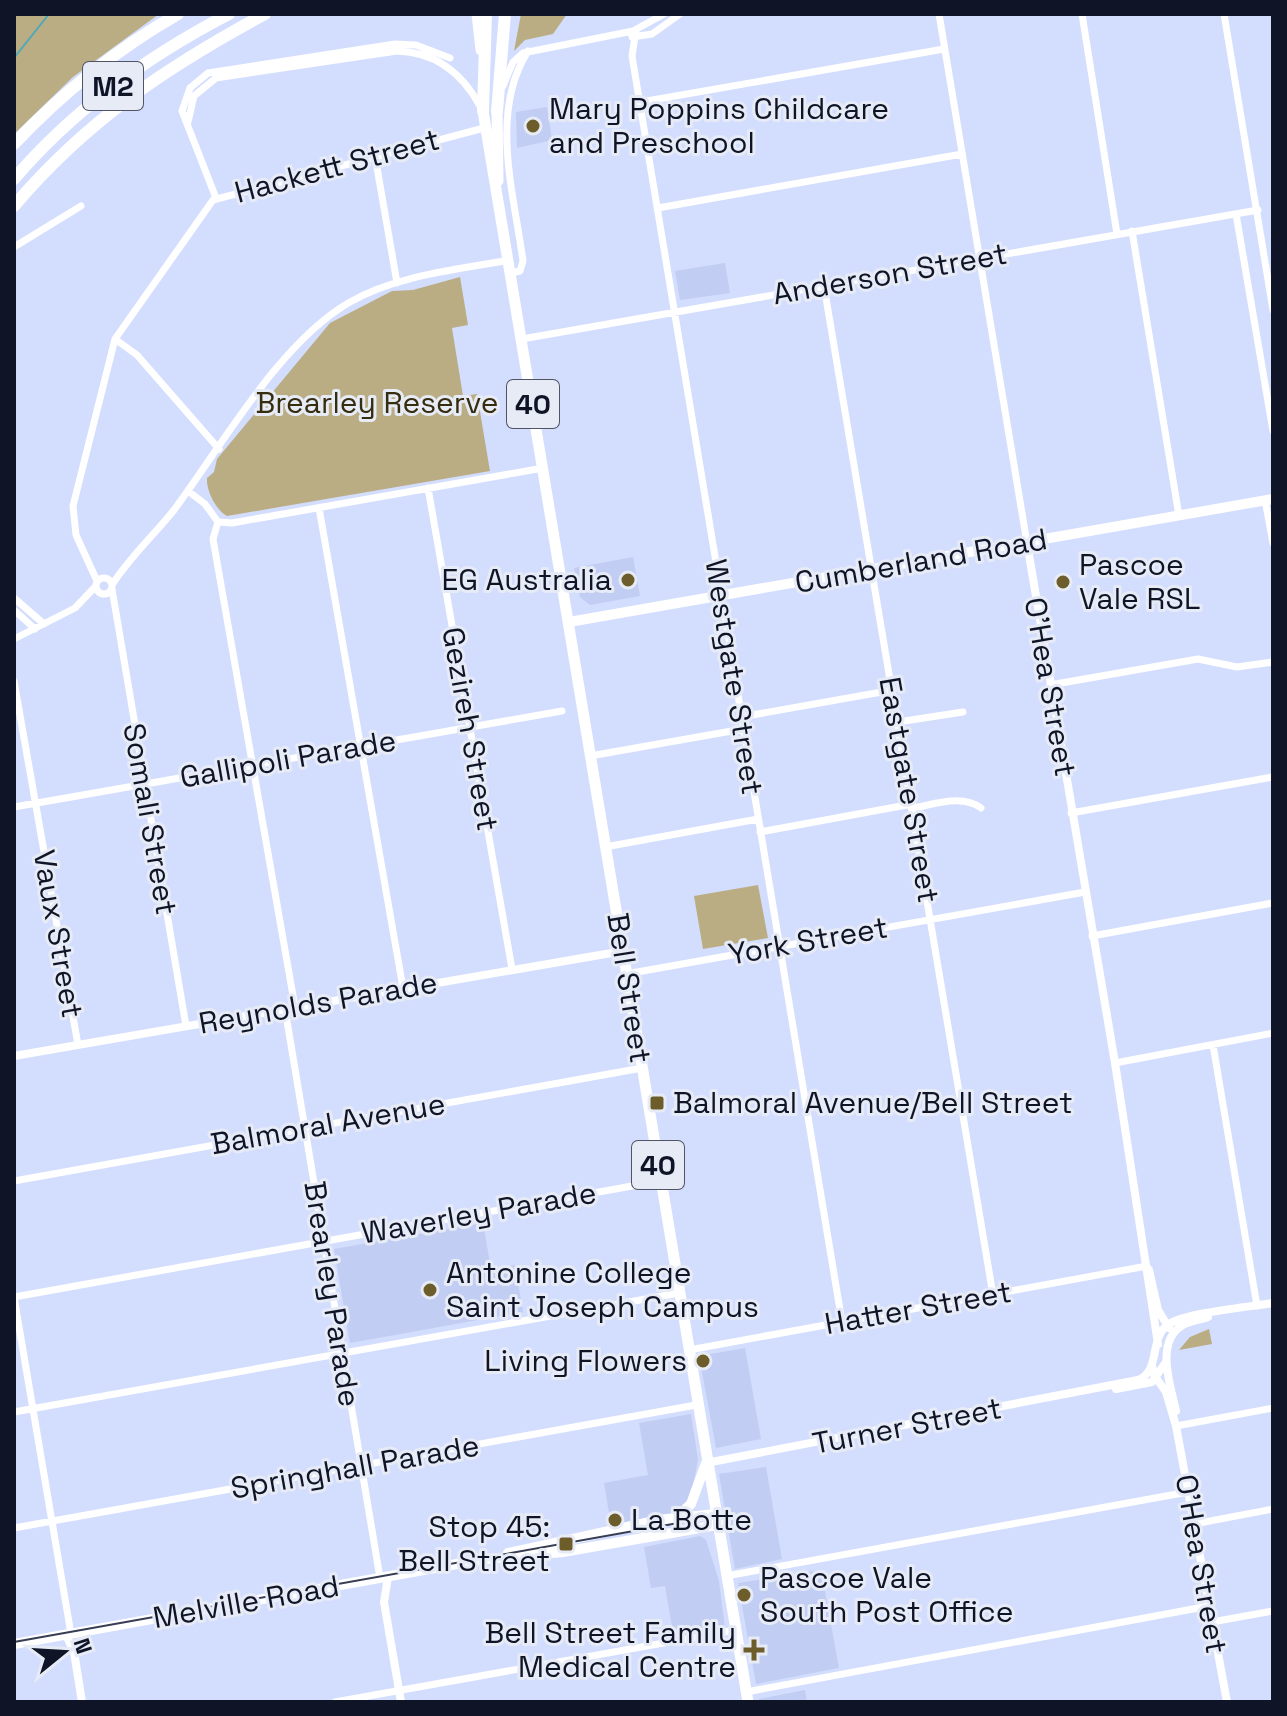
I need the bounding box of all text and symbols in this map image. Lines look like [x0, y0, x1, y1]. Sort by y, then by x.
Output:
road number: M2 [83, 62, 143, 110]
place label: Mary Poppins Childcare and Preschool [549, 89, 889, 162]
marker: Mary Poppins Childcare and Preschool [524, 117, 542, 135]
street label: Hackett Street [230, 119, 444, 212]
street label: Anderson Street [770, 234, 1010, 313]
road number: 40 [507, 380, 559, 428]
park label: Brearley Reserve [256, 383, 499, 422]
street label: Cumberland Road [792, 519, 1050, 602]
place label: Pascoe Vale RSL [1079, 545, 1200, 618]
street label: Westgate Street [697, 556, 772, 798]
place label: EG Australia [441, 560, 612, 599]
marker: EG Australia [619, 571, 637, 589]
marker: Pascoe Vale RSL [1054, 573, 1072, 591]
street label: O'Hea Street [1016, 594, 1085, 780]
street label: Gezireh Street [433, 624, 508, 834]
street label: Eastgate Street [870, 674, 949, 906]
street label: Somali Street [114, 720, 187, 918]
street label: Gallipoli Parade [177, 720, 399, 797]
street label: Vaux Street [25, 847, 92, 1021]
street label: York Street [725, 907, 891, 974]
street label: Bell Street [598, 910, 661, 1066]
street label: Reynolds Parade [195, 962, 440, 1043]
place label: Balmoral Avenue/Bell Street [673, 1083, 1073, 1122]
street label: Balmoral Avenue [208, 1084, 448, 1163]
marker: Balmoral Avenue/Bell Street [648, 1094, 666, 1112]
road number: 40 [632, 1141, 684, 1189]
street label: Waverley Parade [358, 1173, 599, 1252]
street label: Brearley Parade [295, 1178, 370, 1409]
place label: Antonine College Saint Joseph Campus [446, 1253, 759, 1326]
street label: Hatter Street [822, 1272, 1014, 1343]
marker: Antonine College Saint Joseph Campus [421, 1281, 439, 1299]
place label: Living Flowers [484, 1341, 687, 1380]
marker: Living Flowers [694, 1352, 712, 1370]
street label: Turner Street [809, 1388, 1005, 1463]
street label: Springhall Parade [228, 1425, 482, 1508]
street label: O'Hea Street [1167, 1471, 1236, 1657]
place label: La Botte [631, 1500, 752, 1539]
place label: Stop 45: Bell Street [398, 1507, 550, 1580]
marker: La Botte [606, 1511, 624, 1529]
marker: Stop 45: Bell Street [557, 1535, 575, 1553]
place label: Pascoe Vale South Post Office [760, 1558, 1014, 1631]
street label: Melville Road [150, 1566, 342, 1637]
marker: Pascoe Vale South Post Office [735, 1586, 753, 1604]
north arrow [24, 1612, 104, 1692]
place label: Bell Street Family Medical Centre [485, 1613, 736, 1686]
text: N [67, 1634, 99, 1657]
marker: Bell Street Family Medical Centre [743, 1639, 765, 1661]

